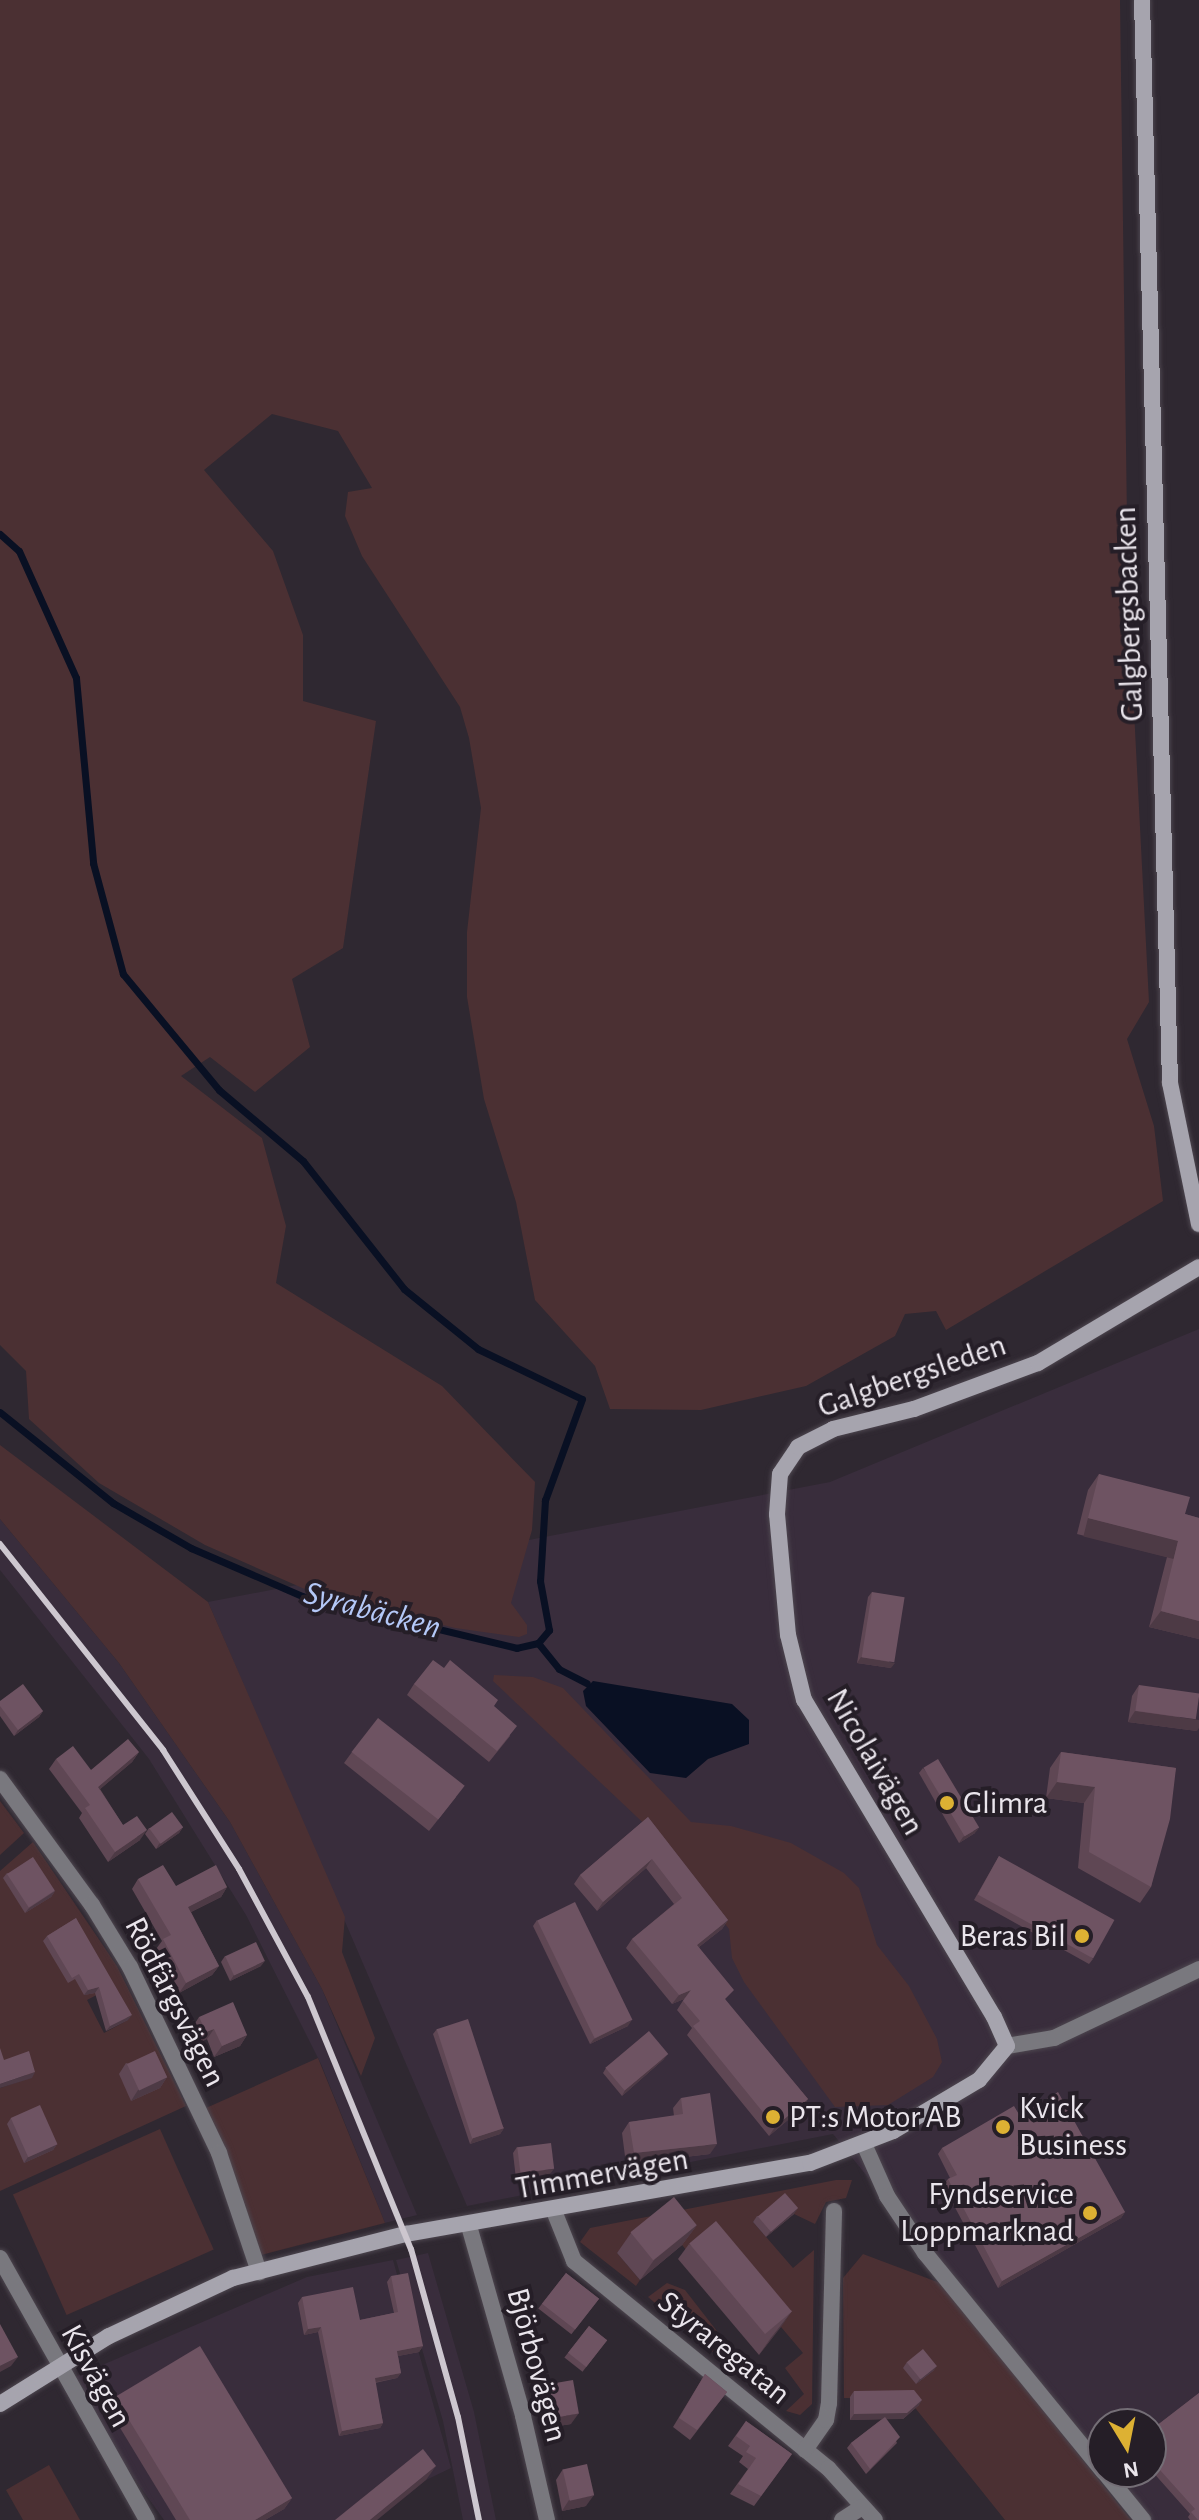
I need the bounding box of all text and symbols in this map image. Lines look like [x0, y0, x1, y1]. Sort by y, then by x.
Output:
street label: Galgbergsbacken [1106, 506, 1152, 722]
street label: Galgbergsleden [813, 1326, 1011, 1426]
water label: Syrabäcken [299, 1573, 445, 1649]
street label: Nicolaivägen [818, 1682, 932, 1842]
place label: Glimra [963, 1784, 1048, 1822]
marker: Glimra [938, 1794, 956, 1812]
street label: Rödfärgsvägen [116, 1911, 234, 2093]
place label: Beras Bil [960, 1917, 1066, 1955]
marker: Beras Bil [1073, 1927, 1091, 1945]
place label: Kvick Business [1019, 2090, 1127, 2165]
place label: PT:s Motor AB [789, 2098, 961, 2136]
marker: PT:s Motor AB [764, 2108, 782, 2126]
marker: Kvick Business [994, 2118, 1012, 2136]
street label: Timmervägen [513, 2140, 691, 2208]
place label: Fyndservice Loppmarknad [900, 2176, 1074, 2251]
marker: Fyndservice Loppmarknad [1081, 2204, 1099, 2222]
street label: Styraregatan [650, 2283, 798, 2413]
street label: Björbovägen [498, 2284, 576, 2446]
street label: Kisvägen [52, 2318, 140, 2434]
north arrow [1087, 2408, 1167, 2488]
text: N [1121, 2458, 1140, 2482]

